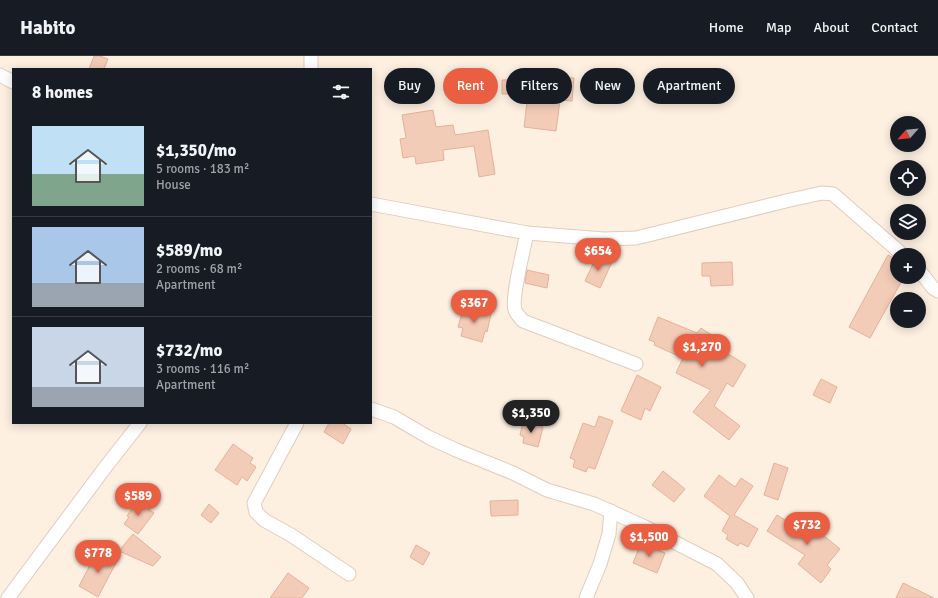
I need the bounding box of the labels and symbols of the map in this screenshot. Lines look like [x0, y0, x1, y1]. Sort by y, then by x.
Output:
north arrow [890, 116, 926, 152]
pin: $654 [574, 238, 622, 272]
pin: $367 [450, 290, 498, 324]
pin: $1,270 [669, 334, 735, 368]
pin: $1,350 [498, 400, 564, 434]
pin: $589 [114, 483, 162, 517]
pin: $732 [783, 512, 831, 546]
pin: $1,500 [616, 524, 682, 558]
pin: $778 [74, 540, 122, 574]

